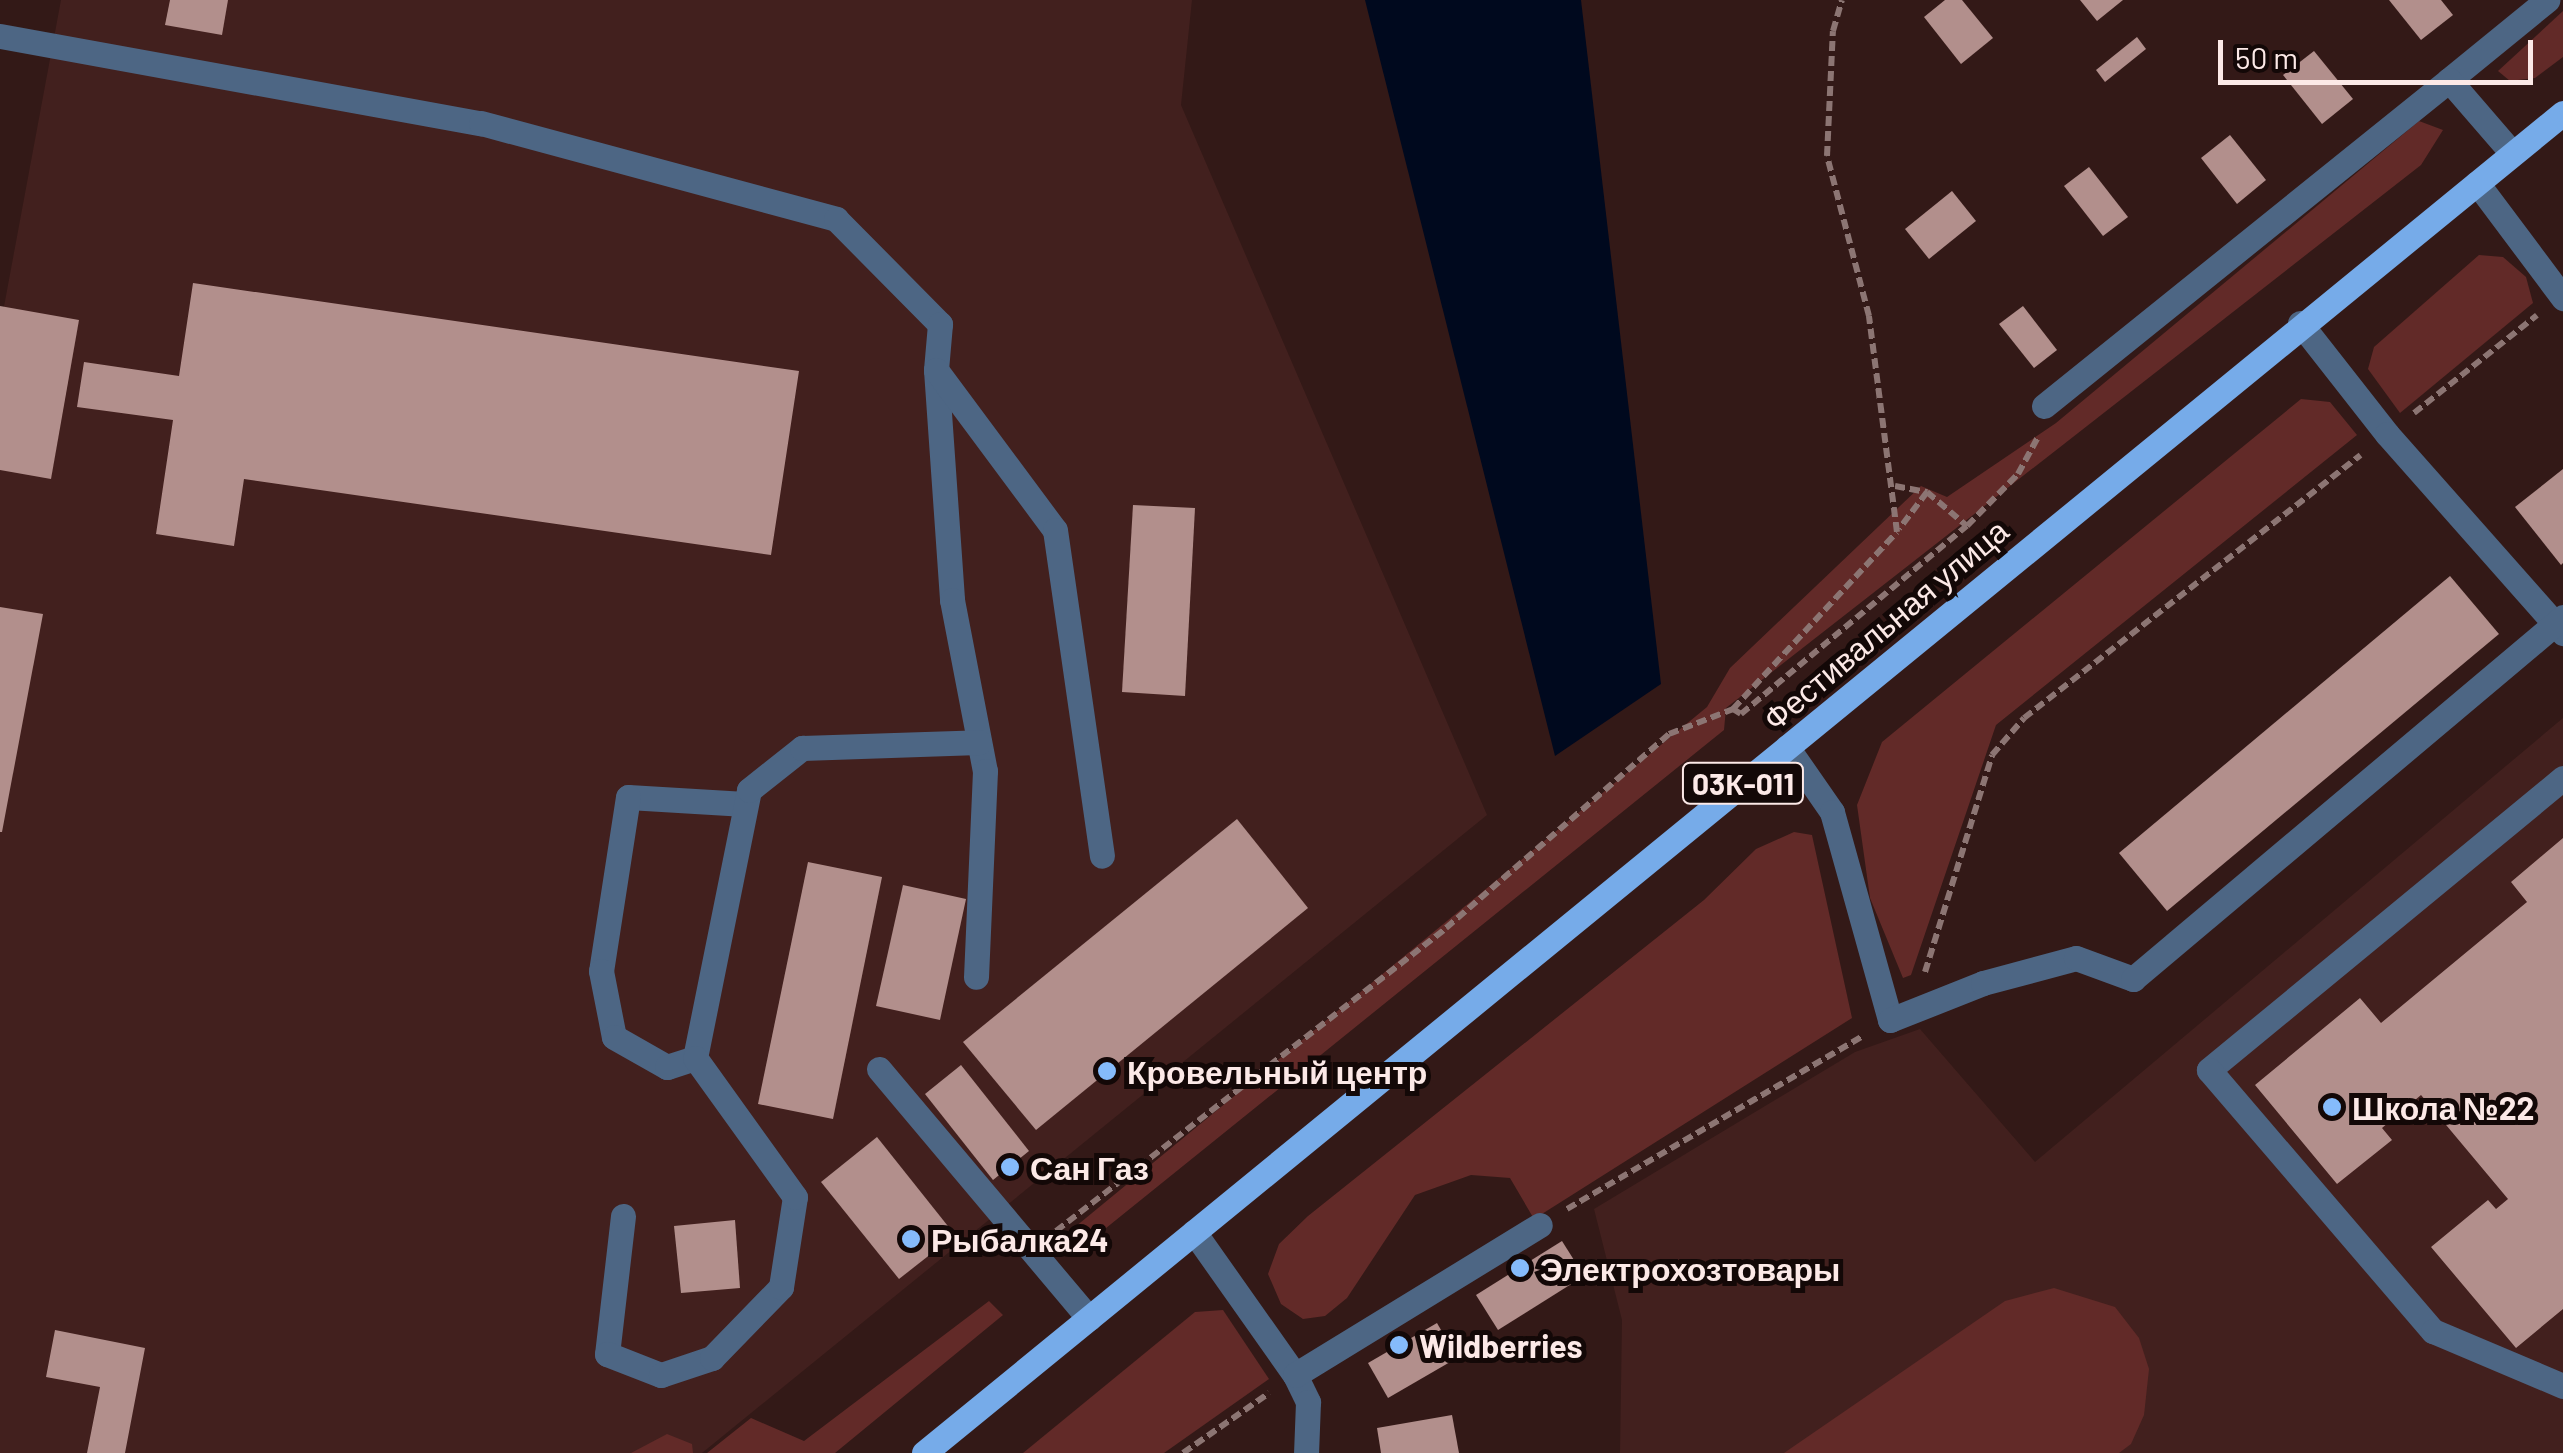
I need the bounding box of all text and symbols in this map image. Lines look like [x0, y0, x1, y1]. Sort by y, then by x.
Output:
scale bar [2223, 20, 2538, 82]
text: 50 m [2235, 39, 2298, 75]
street label: Фестивальная улица [1755, 510, 2015, 738]
road number: 03К-011 [1680, 758, 1806, 808]
place label: Кровельный центр [1127, 1052, 1427, 1090]
marker: Кровельный центр [1096, 1060, 1118, 1082]
place label: Школа №22 [2352, 1088, 2535, 1126]
marker: Школа №22 [2321, 1096, 2343, 1118]
place label: Сан Газ [1030, 1148, 1149, 1186]
marker: Сан Газ [999, 1156, 1021, 1178]
place label: Рыбалка24 [931, 1220, 1109, 1258]
marker: Рыбалка24 [900, 1228, 922, 1250]
place label: Электрохозтовары [1540, 1249, 1840, 1287]
marker: Электрохозтовары [1509, 1257, 1531, 1279]
place label: Wildberries [1419, 1326, 1583, 1364]
marker: Wildberries [1388, 1334, 1410, 1356]

